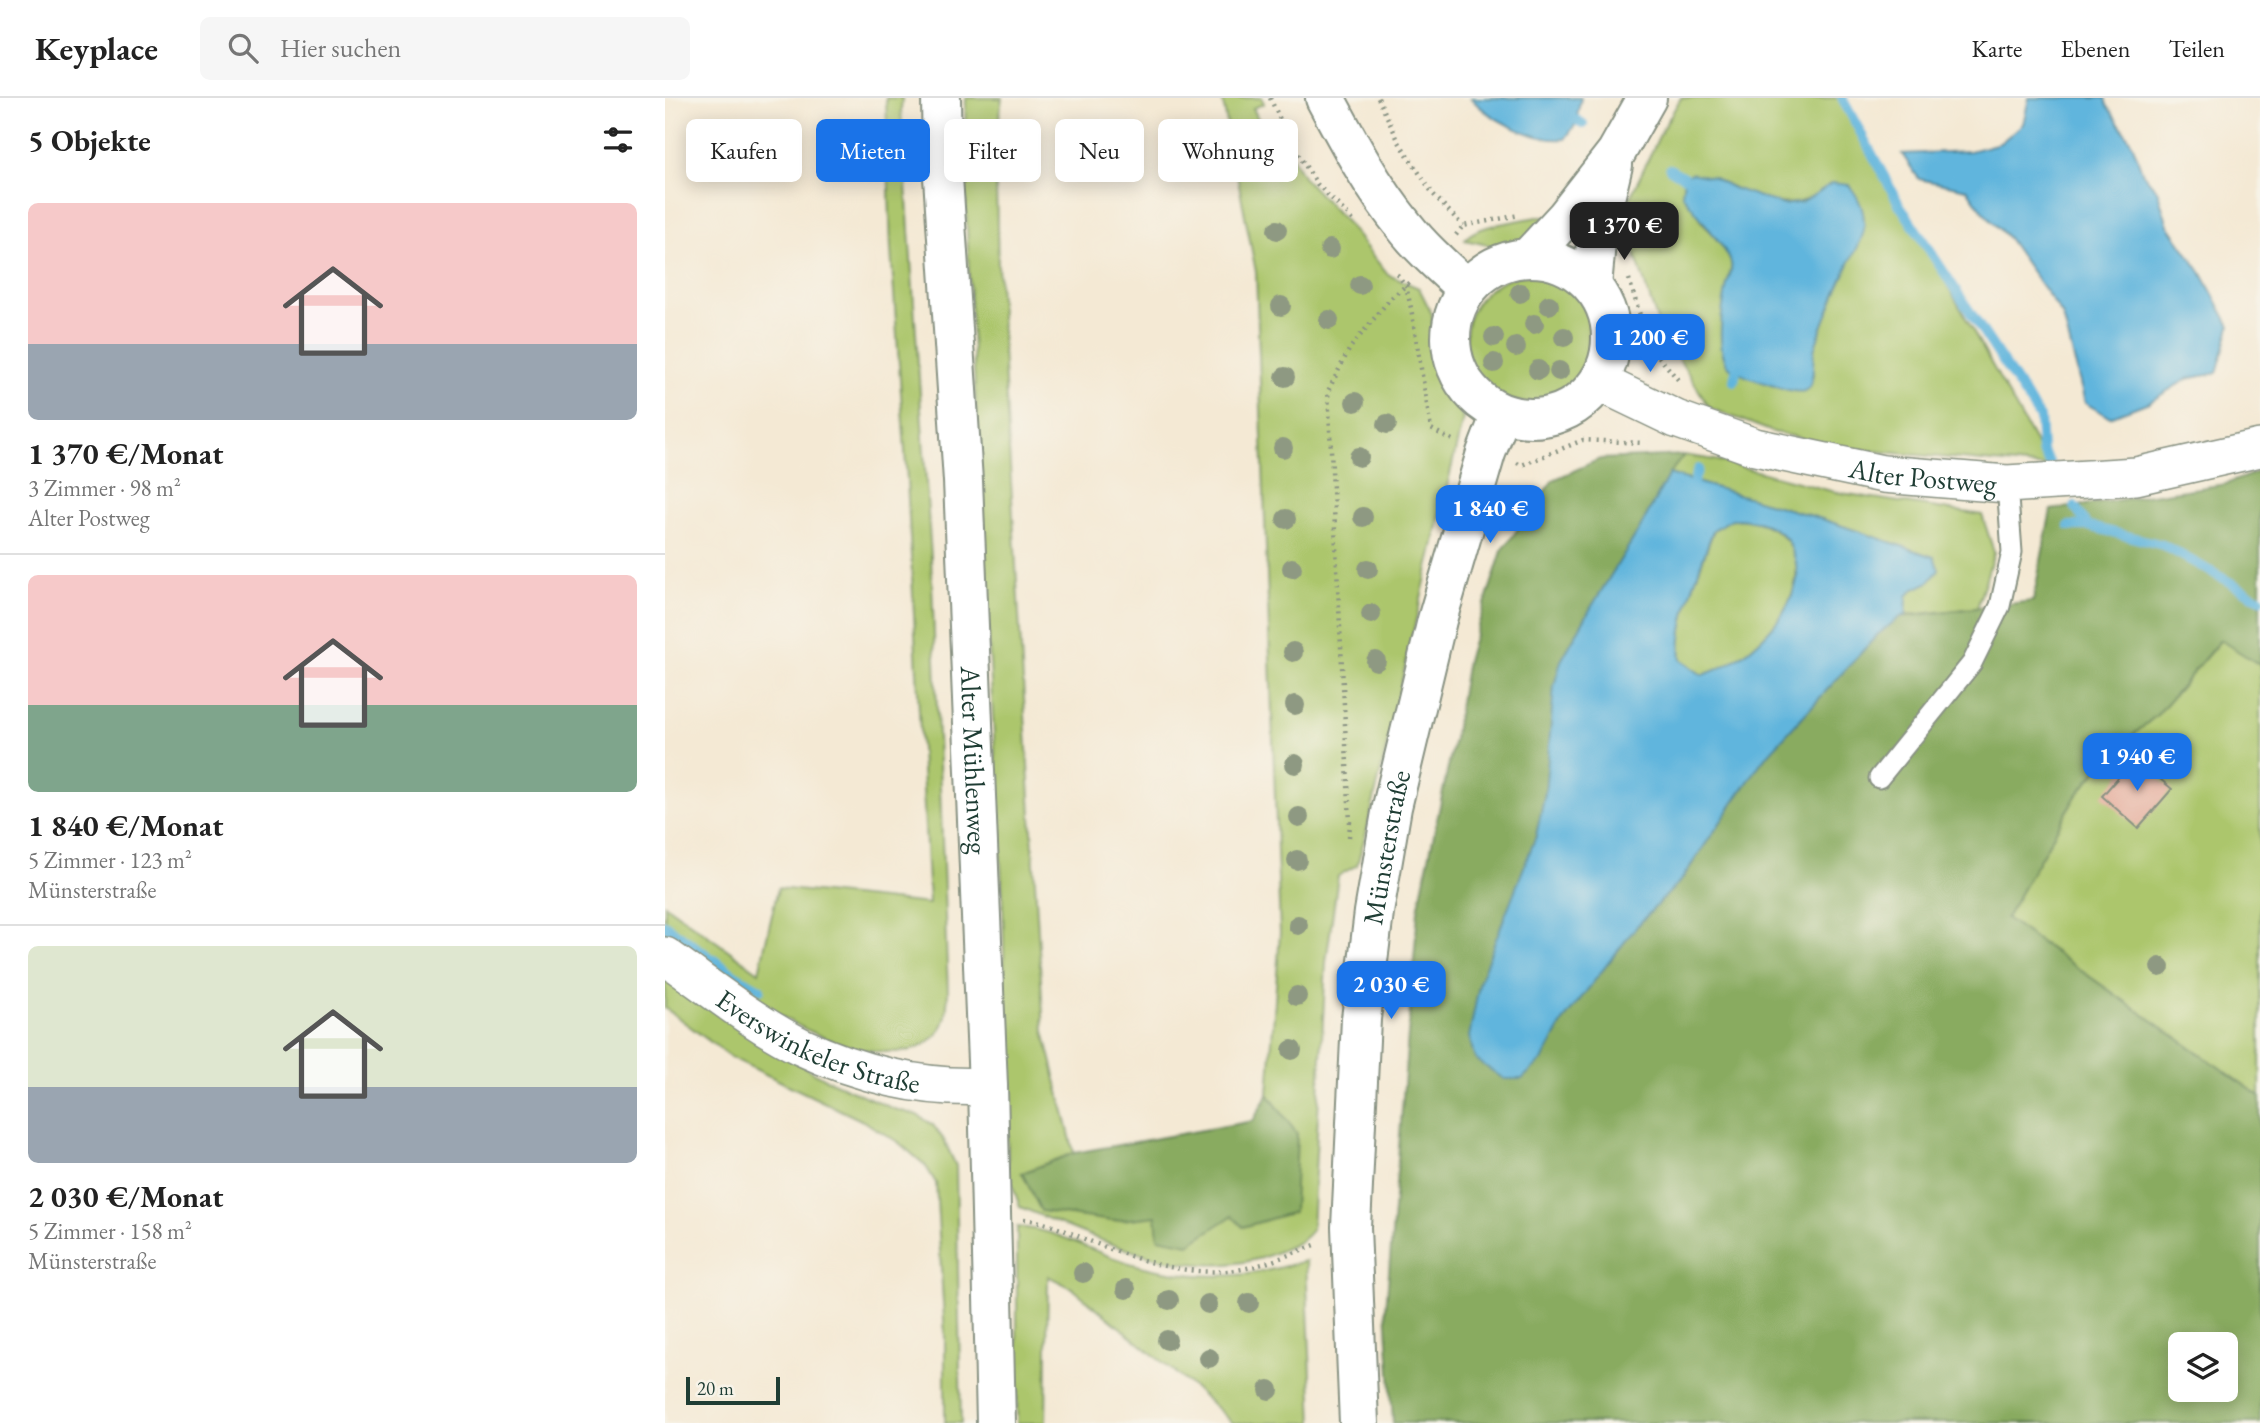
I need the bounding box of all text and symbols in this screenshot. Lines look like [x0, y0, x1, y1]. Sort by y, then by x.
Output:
search box [200, 17, 690, 80]
text: Keyplace [35, 27, 158, 70]
icon: search [224, 29, 262, 67]
text: Hier suchen [280, 31, 401, 65]
text: Karte [1972, 33, 2022, 64]
text: Ebenen [2060, 33, 2130, 64]
text: Teilen [2168, 33, 2225, 64]
chip: Kaufen [686, 119, 802, 182]
chip: Mieten [816, 119, 930, 182]
chip: Filter [944, 119, 1041, 182]
chip: Neu [1055, 119, 1144, 182]
chip: Wohnung [1158, 119, 1298, 182]
text: 5 Objekte [28, 121, 151, 160]
icon: filters [599, 121, 637, 159]
pin: 1 370 € [1559, 202, 1689, 262]
text: 1 370 € [1586, 210, 1662, 240]
icon: home [270, 248, 396, 374]
pin: 1 200 € [1585, 314, 1715, 374]
text: 1 200 € [1612, 322, 1688, 352]
text: 1 370 €/Monat [28, 434, 223, 473]
street label: Alter Postweg [1845, 449, 1999, 501]
text: 3 Zimmer · 98 m² [28, 473, 181, 503]
pin: 1 840 € [1425, 486, 1555, 545]
text: 1 840 € [1452, 493, 1528, 523]
text: Alter Postweg [28, 503, 150, 533]
icon: home [270, 620, 396, 746]
street label: Alter Mühlenweg [953, 664, 996, 856]
pin: 1 940 € [2072, 734, 2202, 793]
text: 1 940 € [2099, 741, 2175, 771]
street label: Münsterstraße [1354, 766, 1418, 927]
text: 1 840 €/Monat [28, 806, 223, 845]
text: 5 Zimmer · 123 m² [28, 845, 192, 875]
text: Münsterstraße [28, 875, 156, 905]
pin: 2 030 € [1326, 962, 1456, 1021]
text: 2 030 € [1353, 969, 1429, 999]
street label: Everswinkeler Straße [709, 981, 923, 1101]
icon: home [270, 991, 396, 1117]
text: 2 030 €/Monat [28, 1177, 223, 1216]
text: 5 Zimmer · 158 m² [28, 1216, 192, 1246]
text: Münsterstraße [28, 1246, 156, 1276]
map controls [2168, 1332, 2238, 1402]
button: layers [2168, 1332, 2238, 1402]
scale bar [686, 1374, 781, 1406]
text: 20 m [697, 1376, 734, 1401]

